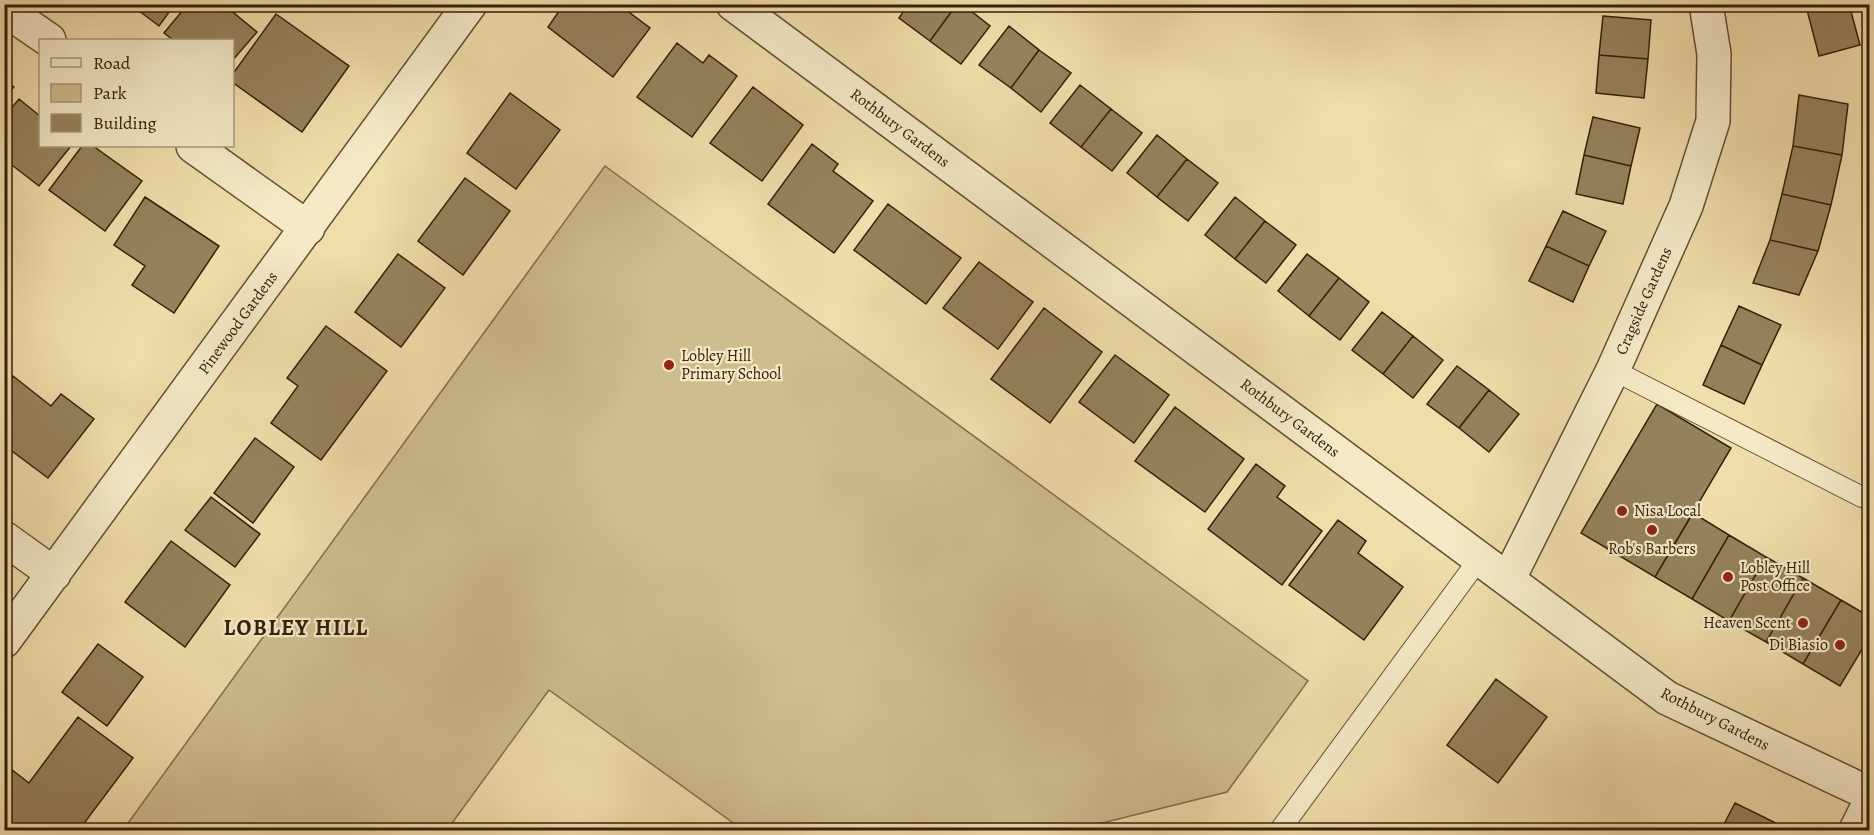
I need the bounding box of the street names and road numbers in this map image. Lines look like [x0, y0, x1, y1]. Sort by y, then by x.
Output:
street label: Rothbury Gardens [846, 83, 954, 173]
street label: Cragside Gardens [1610, 244, 1678, 358]
street label: Pinewood Gardens [193, 267, 283, 379]
street label: Rothbury Gardens [1236, 373, 1344, 463]
street label: Rothbury Gardens [1657, 682, 1773, 756]

